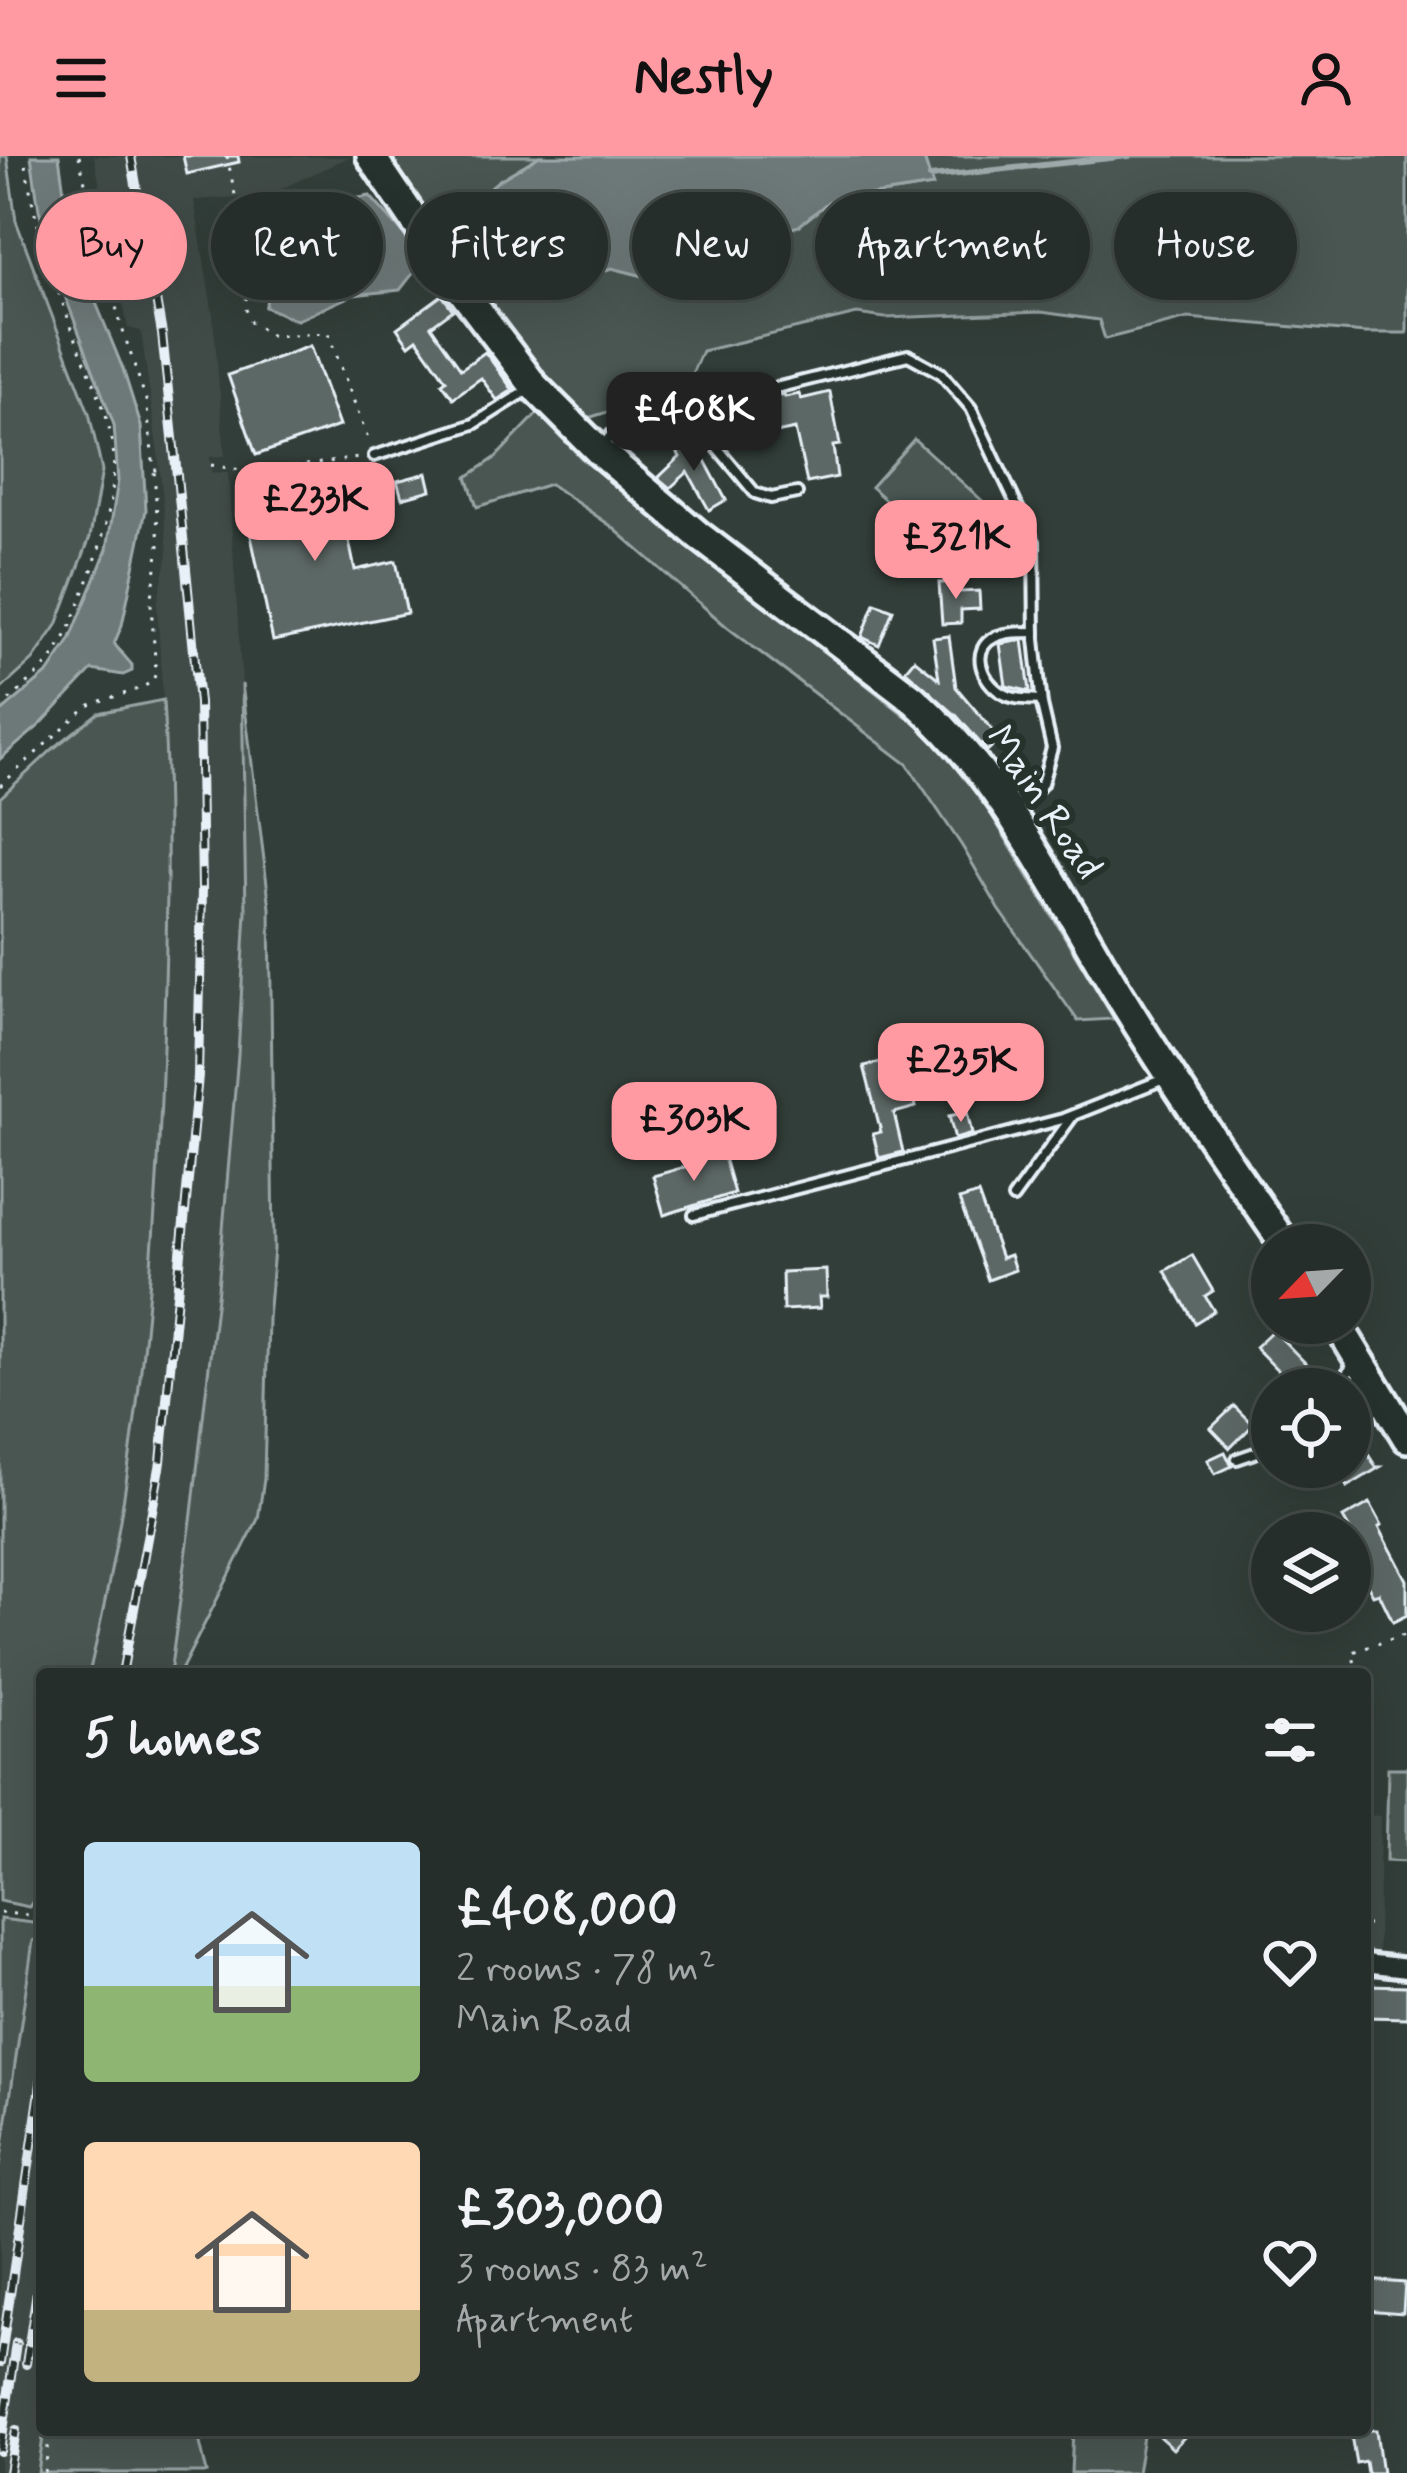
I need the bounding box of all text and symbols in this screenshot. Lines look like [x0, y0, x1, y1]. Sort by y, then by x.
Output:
text: Nestly [634, 43, 773, 114]
icon: menu [48, 45, 114, 111]
icon: person [1293, 45, 1359, 111]
chip: Buy [36, 192, 187, 300]
chip: Rent [211, 192, 383, 300]
chip: Filters [407, 192, 608, 300]
chip: New [632, 192, 791, 300]
chip: Apartment [815, 192, 1090, 300]
chip: House [1114, 192, 1297, 300]
pin: £408K [610, 372, 778, 474]
text: £408K [634, 385, 754, 436]
pin: £233K [231, 462, 399, 564]
text: £233K [262, 475, 368, 526]
pin: £321K [872, 500, 1040, 602]
text: £321K [902, 513, 1010, 564]
street label: Main Road [973, 716, 1113, 890]
pin: £235K [877, 1023, 1045, 1125]
text: £235K [905, 1036, 1017, 1087]
pin: £303K [610, 1082, 778, 1184]
text: £303K [639, 1095, 749, 1146]
north arrow [1251, 1224, 1371, 1344]
map controls [1251, 1224, 1371, 1632]
button: locate [1251, 1368, 1371, 1488]
button: layers [1251, 1512, 1371, 1632]
text: 5 homes [84, 1707, 262, 1773]
icon: filters [1257, 1707, 1323, 1773]
text: £408,000 [456, 1878, 678, 1944]
icon: home [180, 1890, 324, 2034]
icon: heart [1257, 1929, 1323, 1995]
text: 2 rooms · 78 m² [456, 1944, 716, 1995]
text: Main Road [456, 1995, 632, 2046]
text: £303,000 [456, 2178, 664, 2244]
icon: home [180, 2190, 324, 2334]
icon: heart [1257, 2229, 1323, 2295]
text: 3 rooms · 83 m² [456, 2244, 708, 2295]
text: Apartment [456, 2295, 633, 2346]

